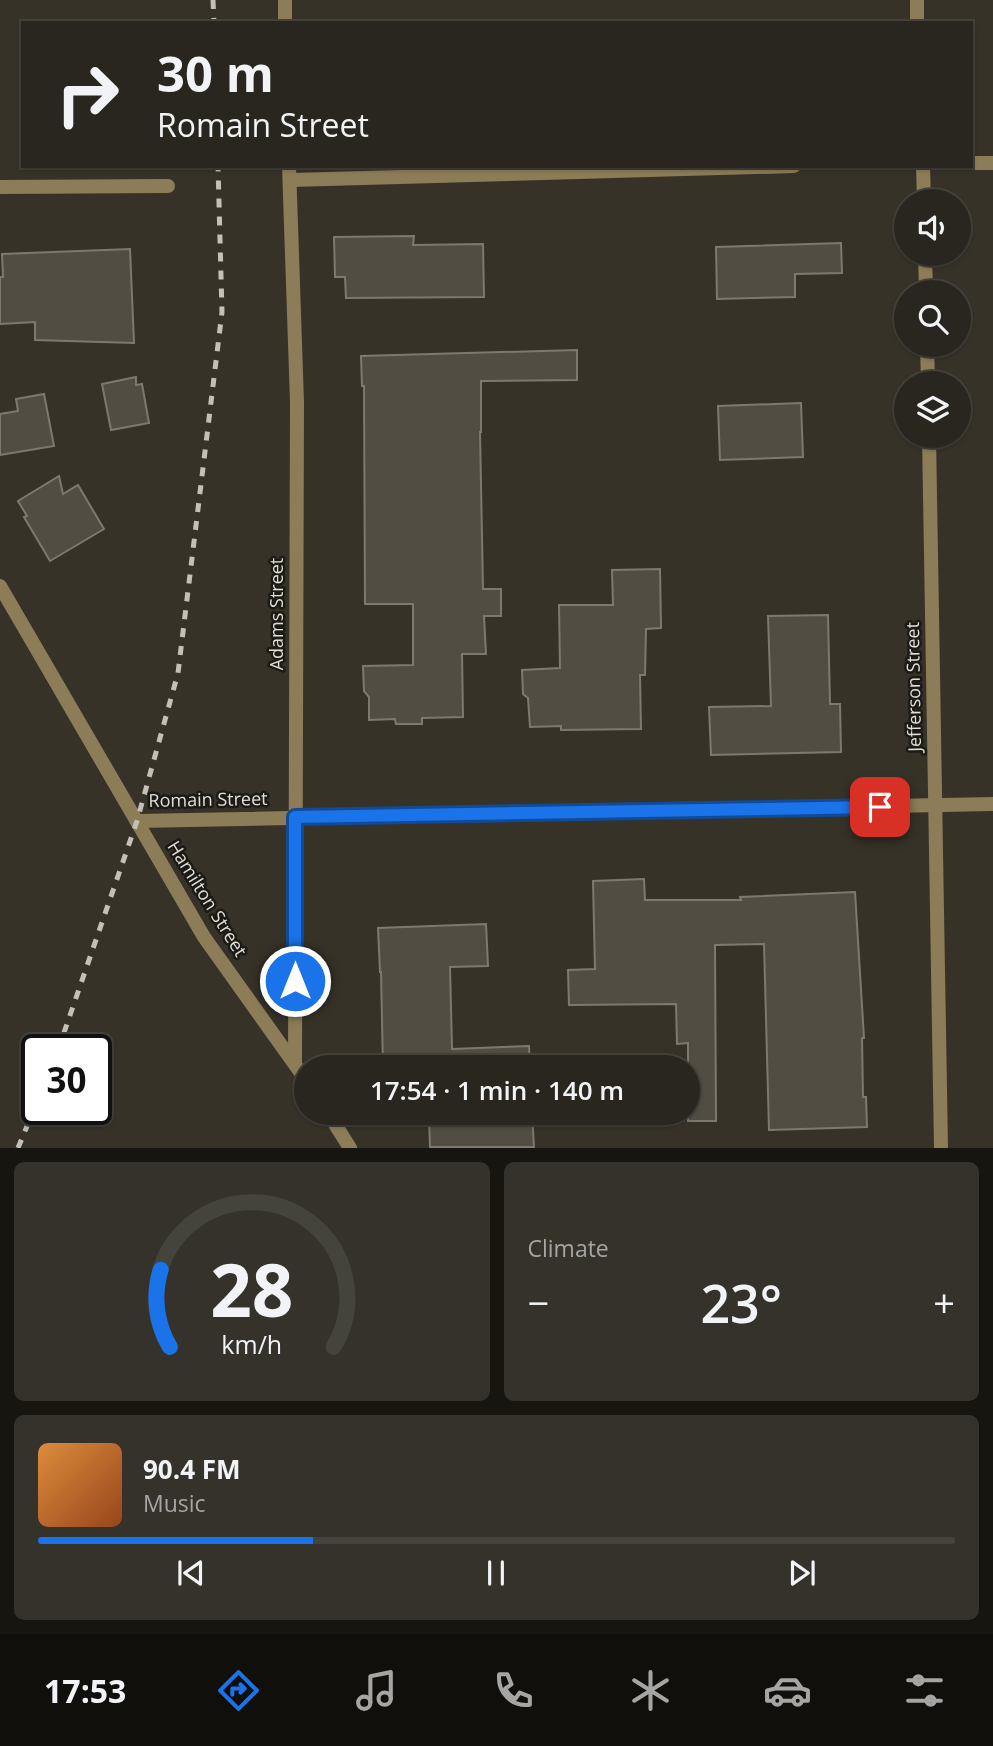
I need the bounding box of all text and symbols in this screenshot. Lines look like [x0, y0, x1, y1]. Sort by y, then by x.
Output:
text: 30 m [157, 40, 274, 106]
icon: right [42, 49, 133, 140]
text: Romain Street [157, 103, 369, 146]
map controls [894, 189, 971, 448]
button: sound [894, 189, 971, 266]
button: search [894, 280, 971, 357]
button: layers [894, 371, 971, 448]
street label: Adams Street [264, 558, 288, 670]
street label: Jefferson Street [900, 622, 926, 754]
pin [850, 777, 910, 837]
street label: Romain Street [148, 786, 268, 812]
icon: arrive [861, 788, 899, 826]
street label: Hamilton Street [163, 836, 253, 961]
position arrow [258, 944, 332, 1018]
speed limit sign: 30 [21, 1034, 112, 1125]
text: 17:54 · 1 min · 140 m [370, 1072, 624, 1108]
text: Climate [528, 1232, 609, 1264]
text: 28 [210, 1240, 293, 1339]
text: 23° [700, 1267, 782, 1338]
text: − [528, 1276, 549, 1328]
text: + [933, 1276, 955, 1328]
text: km/h [221, 1327, 282, 1361]
text: 90.4 FM [143, 1451, 241, 1487]
text: Music [143, 1487, 206, 1519]
icon: previous [172, 1554, 210, 1592]
icon: pause [477, 1554, 515, 1592]
icon: next [783, 1554, 821, 1592]
icon: directions [214, 1666, 263, 1715]
icon: music [352, 1666, 401, 1715]
icon: phone [489, 1666, 538, 1715]
icon: climate [626, 1666, 675, 1715]
icon: car [763, 1666, 812, 1715]
icon: filters [900, 1666, 949, 1715]
text: 17:53 [44, 1669, 126, 1712]

